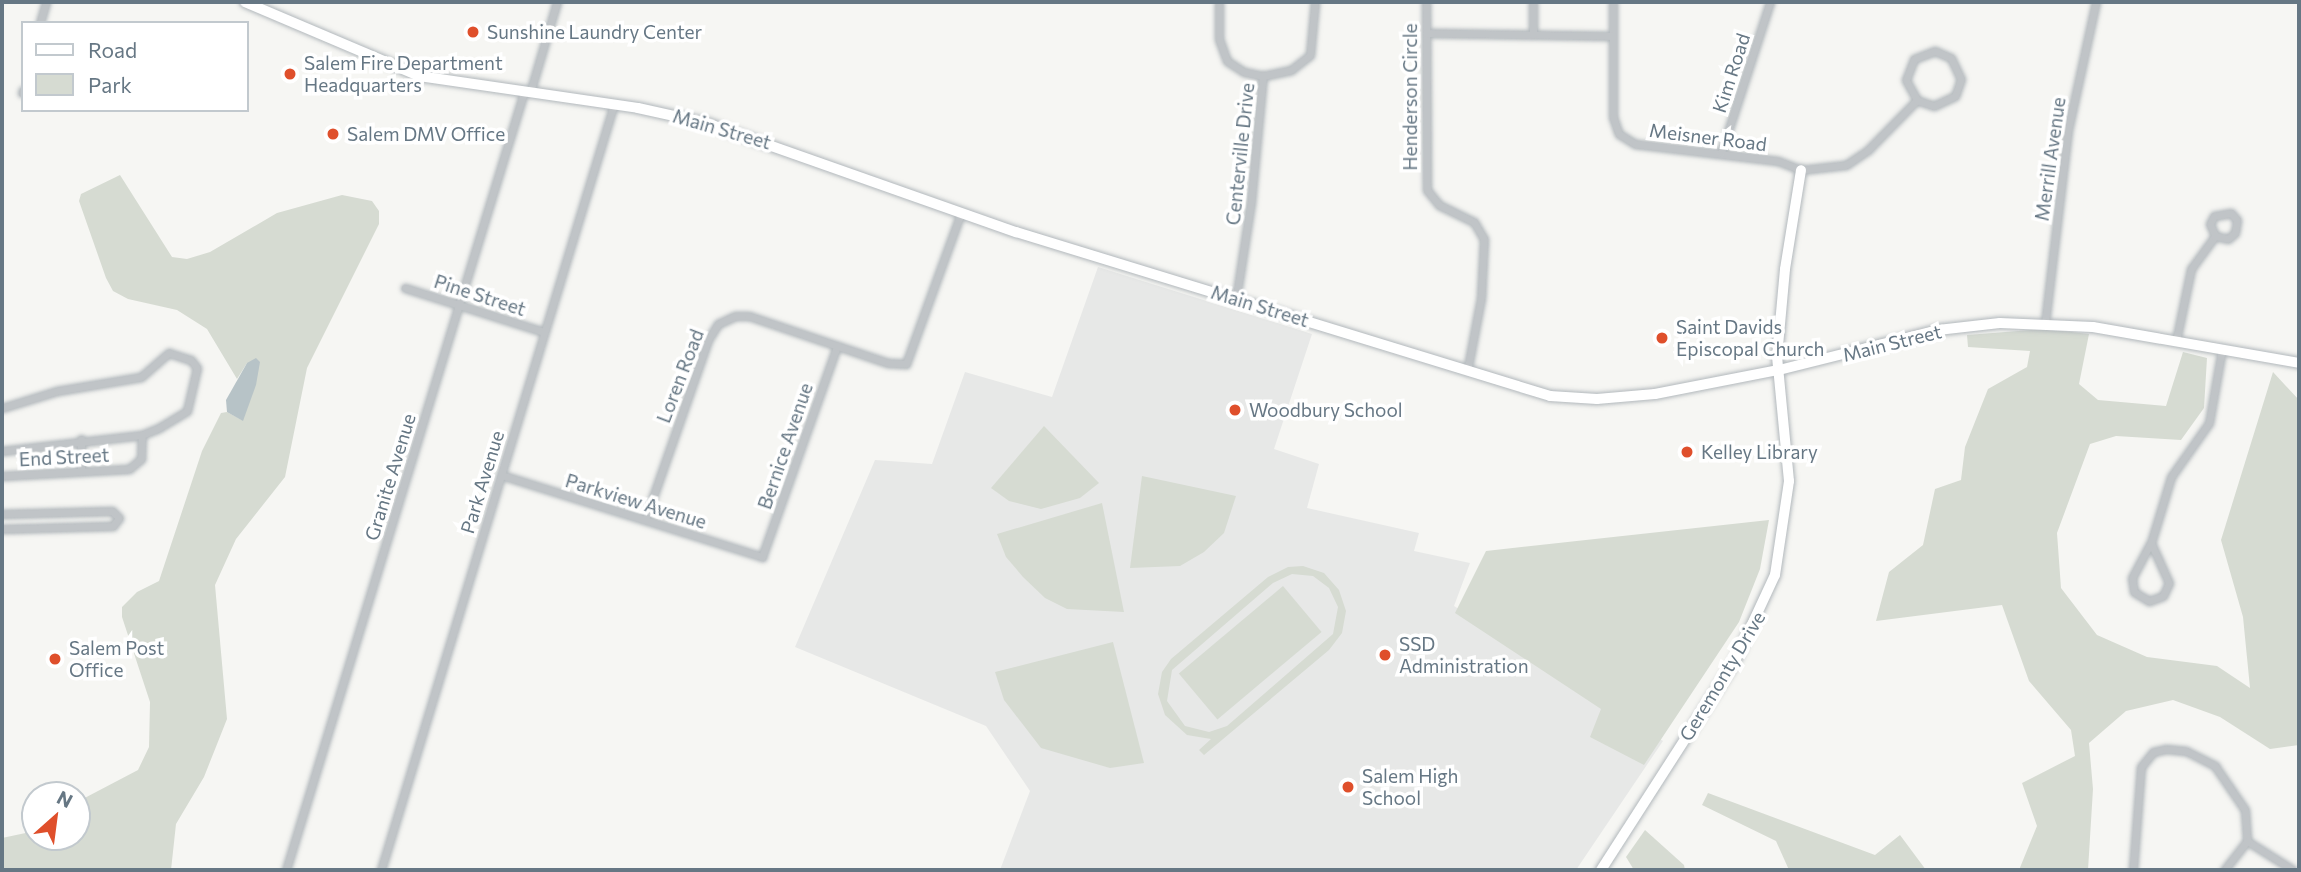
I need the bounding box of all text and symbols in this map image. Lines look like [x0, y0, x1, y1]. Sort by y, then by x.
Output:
legend [21, 21, 248, 112]
place label: Sunshine Laundry Center [487, 21, 702, 43]
street label: Henderson Circle [1399, 23, 1421, 171]
marker: Sunshine Laundry Center [465, 24, 481, 40]
street label: Kim Road [1707, 30, 1755, 116]
text: Road [88, 37, 137, 62]
place label: Salem Fire Department Headquarters [304, 52, 503, 96]
marker: Salem Fire Department Headquarters [282, 66, 298, 82]
text: Park [88, 72, 132, 97]
street label: Centerville Drive [1221, 82, 1259, 226]
street label: Merrill Avenue [2030, 96, 2070, 222]
street label: Main Street [670, 104, 774, 154]
street label: Meisner Road [1648, 118, 1768, 156]
place label: Salem DMV Office [347, 123, 505, 145]
marker: Salem DMV Office [325, 126, 341, 142]
street label: Pine Street [431, 269, 529, 321]
street label: Main Street [1208, 280, 1312, 332]
place label: Saint Davids Episcopal Church [1676, 316, 1824, 360]
street label: Main Street [1840, 320, 1944, 366]
street label: Loren Road [652, 326, 708, 426]
marker: Saint Davids Episcopal Church [1654, 330, 1670, 346]
street label: Bernice Avenue [753, 380, 817, 512]
place label: Woodbury School [1249, 399, 1403, 421]
marker: Woodbury School [1227, 402, 1243, 418]
street label: Granite Avenue [360, 411, 420, 543]
street label: Park Avenue [455, 428, 509, 536]
place label: Kelley Library [1701, 441, 1818, 463]
street label: End Street [18, 443, 110, 471]
marker: Kelley Library [1679, 444, 1695, 460]
street label: Parkview Avenue [563, 469, 709, 533]
street label: Geremonty Drive [1674, 607, 1770, 745]
place label: SSD Administration [1399, 633, 1529, 677]
place label: Salem Post Office [69, 637, 164, 681]
marker: SSD Administration [1377, 647, 1393, 663]
marker: Salem Post Office [47, 651, 63, 667]
place label: Salem High School [1362, 765, 1458, 809]
marker: Salem High School [1340, 779, 1356, 795]
north arrow [21, 781, 91, 851]
text: N [53, 785, 77, 812]

